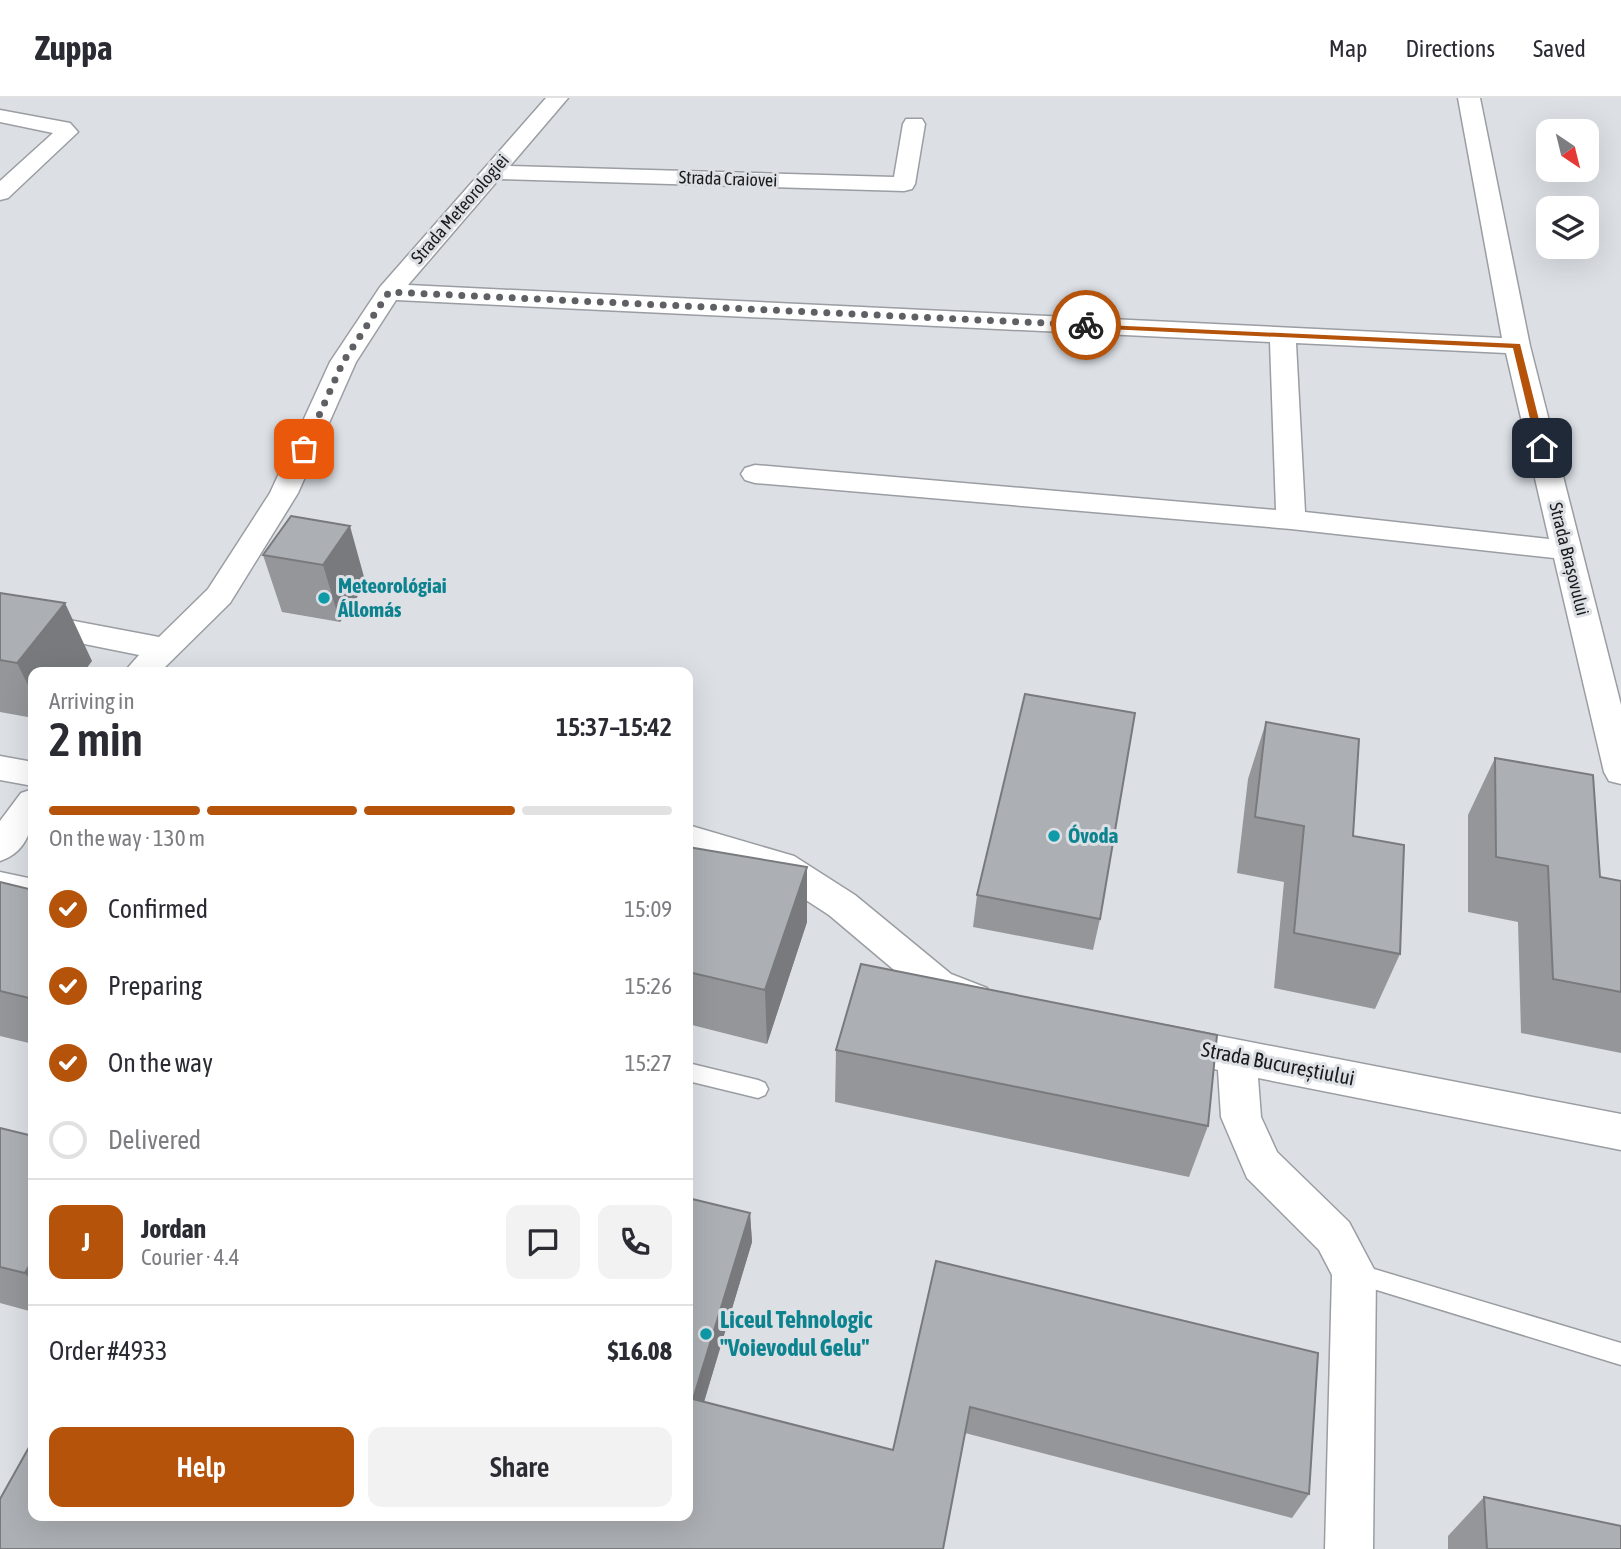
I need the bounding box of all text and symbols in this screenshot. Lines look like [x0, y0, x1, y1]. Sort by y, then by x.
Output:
text: Zuppa [35, 29, 112, 67]
text: Map [1329, 35, 1367, 62]
text: Directions [1405, 35, 1495, 62]
text: Saved [1533, 35, 1586, 62]
north arrow [1536, 119, 1600, 182]
map controls [1536, 119, 1599, 259]
street label: Strada Meteorologiei [406, 150, 513, 268]
street label: Strada Craiovei [678, 166, 778, 191]
button: layers [1536, 196, 1599, 259]
courier [1051, 290, 1121, 360]
icon: bike [1067, 306, 1105, 344]
pin [1512, 418, 1572, 478]
pin [274, 419, 334, 479]
icon: home [1523, 429, 1561, 467]
icon: bag [285, 430, 323, 468]
street label: Strada Brașovului [1545, 500, 1594, 618]
place label: Meteorológiai Állomás [337, 573, 447, 621]
marker: Meteorológiai Állomás [316, 590, 332, 606]
text: Arriving in [49, 688, 135, 714]
text: 15:37–15:42 [556, 712, 672, 742]
text: 2 min [49, 713, 143, 766]
place label: Óvoda [1068, 823, 1119, 847]
text: On the way · 130 m [49, 825, 205, 851]
marker: Óvoda [1046, 828, 1062, 844]
icon: check [49, 890, 87, 928]
text: Confirmed [108, 894, 208, 924]
text: 15:09 [624, 896, 672, 922]
icon: check [49, 967, 87, 1005]
text: Preparing [108, 971, 202, 1001]
text: 15:26 [625, 973, 672, 999]
street label: Strada Bucureștiului [1199, 1036, 1357, 1090]
icon: check [49, 1044, 87, 1082]
text: On the way [108, 1048, 213, 1078]
text: 15:27 [625, 1050, 672, 1076]
text: Delivered [108, 1125, 201, 1155]
button: chat [506, 1205, 580, 1279]
button: phone [598, 1205, 672, 1279]
text: Jordan [141, 1214, 206, 1244]
text: J [82, 1227, 90, 1257]
text: Courier · 4.4 [141, 1244, 240, 1270]
place label: Liceul Tehnologic "Voievodul Gelu" [720, 1306, 873, 1361]
marker: Liceul Tehnologic "Voievodul Gelu" [698, 1326, 714, 1342]
text: Order #4933 [49, 1336, 168, 1366]
text: $16.08 [608, 1336, 672, 1366]
button: Help [49, 1427, 354, 1507]
button: Share [368, 1427, 672, 1507]

